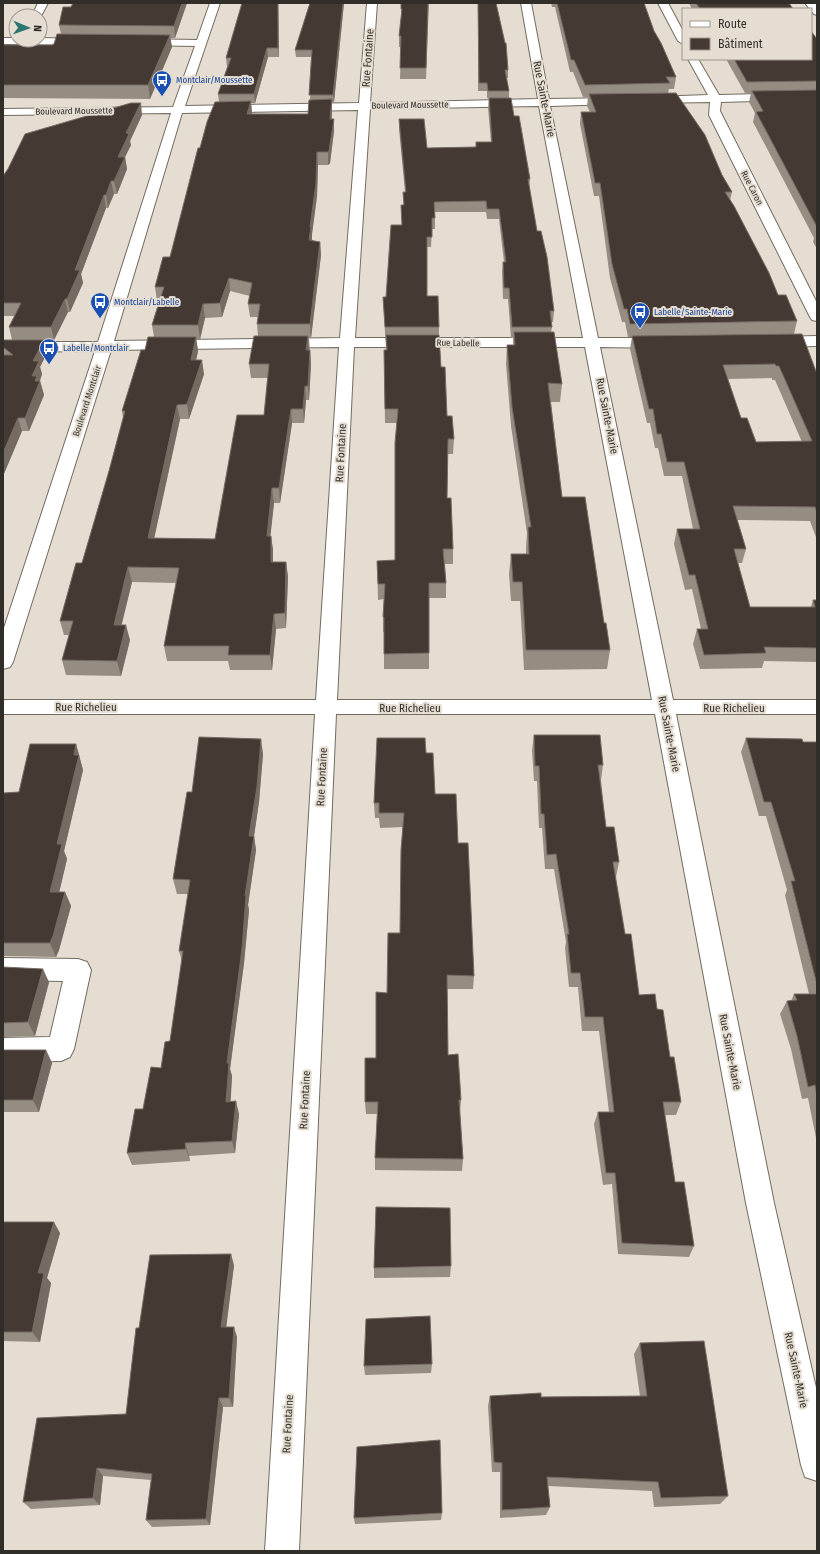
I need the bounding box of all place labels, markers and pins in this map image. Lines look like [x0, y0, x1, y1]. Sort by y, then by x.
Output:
bus stop icon: Montclair/Moussette [151, 69, 173, 97]
place label: Montclair/Moussette [176, 75, 253, 85]
bus stop icon: Montclair/Labelle [89, 291, 111, 319]
place label: Montclair/Labelle [114, 297, 180, 307]
bus stop icon: Labelle/Sainte-Marie [629, 301, 651, 329]
place label: Labelle/Sainte-Marie [654, 307, 733, 317]
bus stop icon: Labelle/Montclair [38, 337, 60, 365]
place label: Labelle/Montclair [63, 343, 129, 353]

